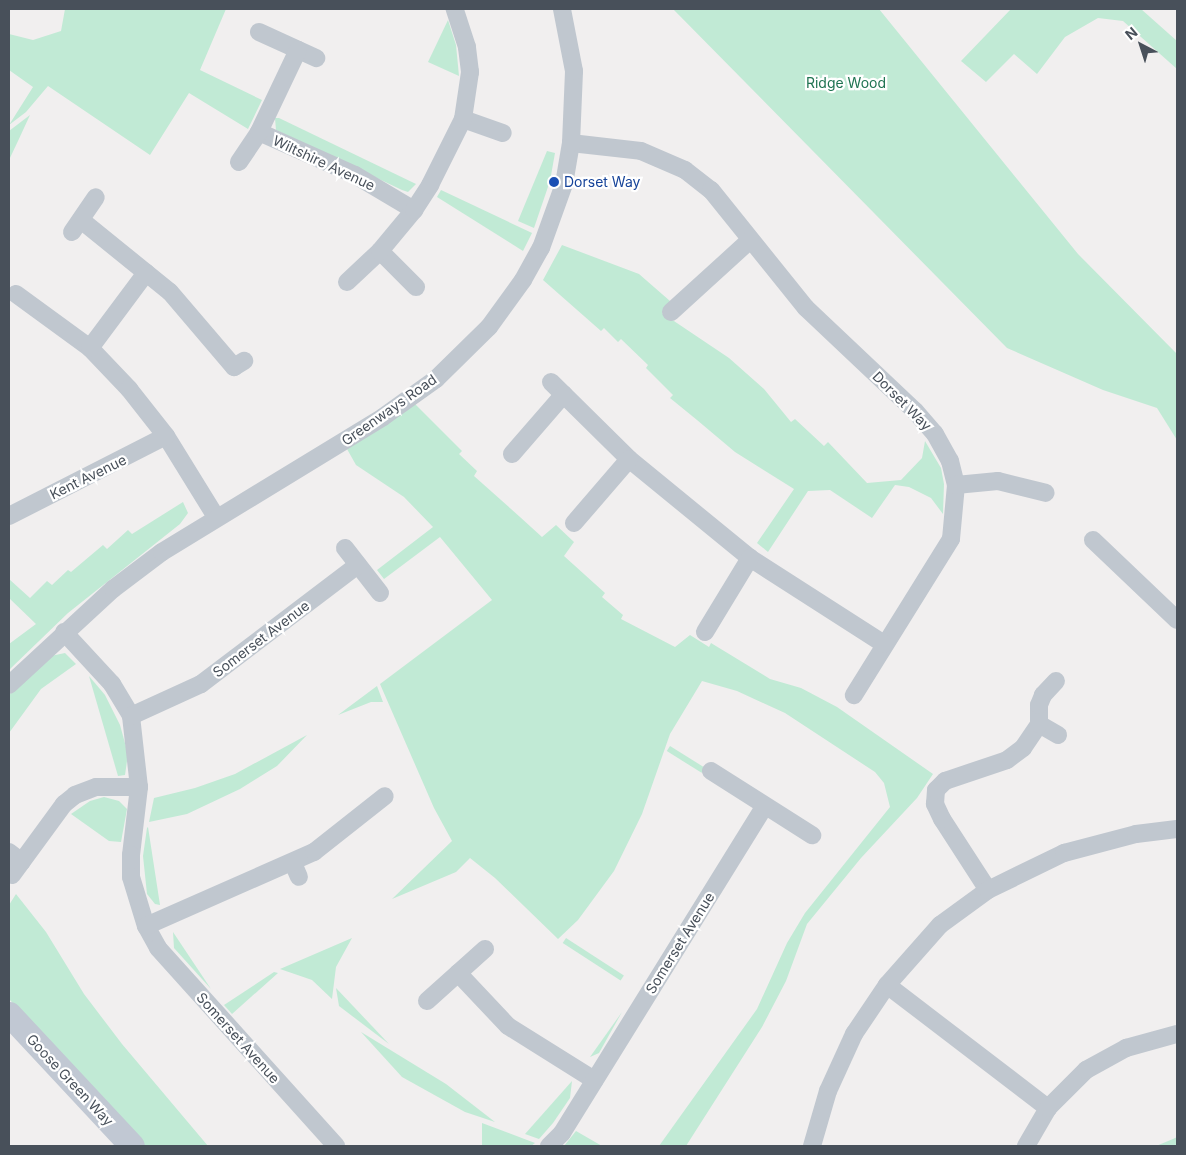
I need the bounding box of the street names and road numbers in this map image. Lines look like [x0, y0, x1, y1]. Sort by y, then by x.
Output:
street label: Wiltshire Avenue [270, 132, 378, 194]
street label: Dorset Way [869, 368, 935, 434]
street label: Greenways Road [338, 371, 440, 449]
street label: Kent Avenue [47, 451, 129, 503]
street label: Somerset Avenue [209, 597, 313, 681]
street label: Somerset Avenue [642, 889, 718, 997]
street label: Somerset Avenue [193, 989, 283, 1087]
street label: Goose Green Way [23, 1031, 117, 1129]

